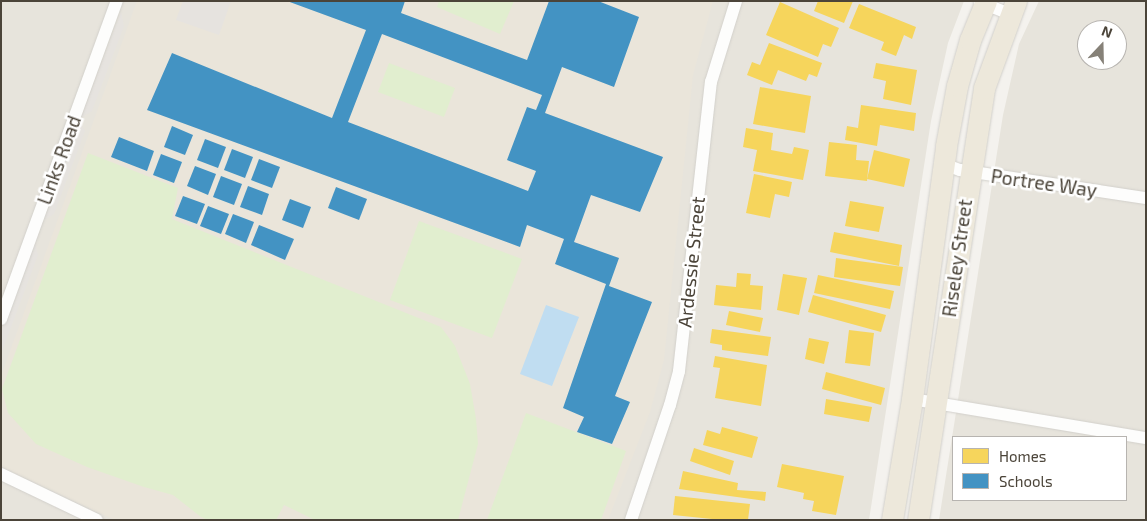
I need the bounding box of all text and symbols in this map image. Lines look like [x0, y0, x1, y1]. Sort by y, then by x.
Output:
north arrow [1077, 20, 1127, 70]
text: N [1099, 22, 1115, 41]
street label: Links Road [32, 112, 86, 208]
street label: Portree Way [989, 164, 1099, 202]
street label: Ardessie Street [673, 195, 709, 329]
street label: Riseley Street [937, 197, 977, 319]
legend [952, 436, 1127, 501]
text: Homes [999, 447, 1046, 465]
text: Schools [999, 472, 1053, 490]

